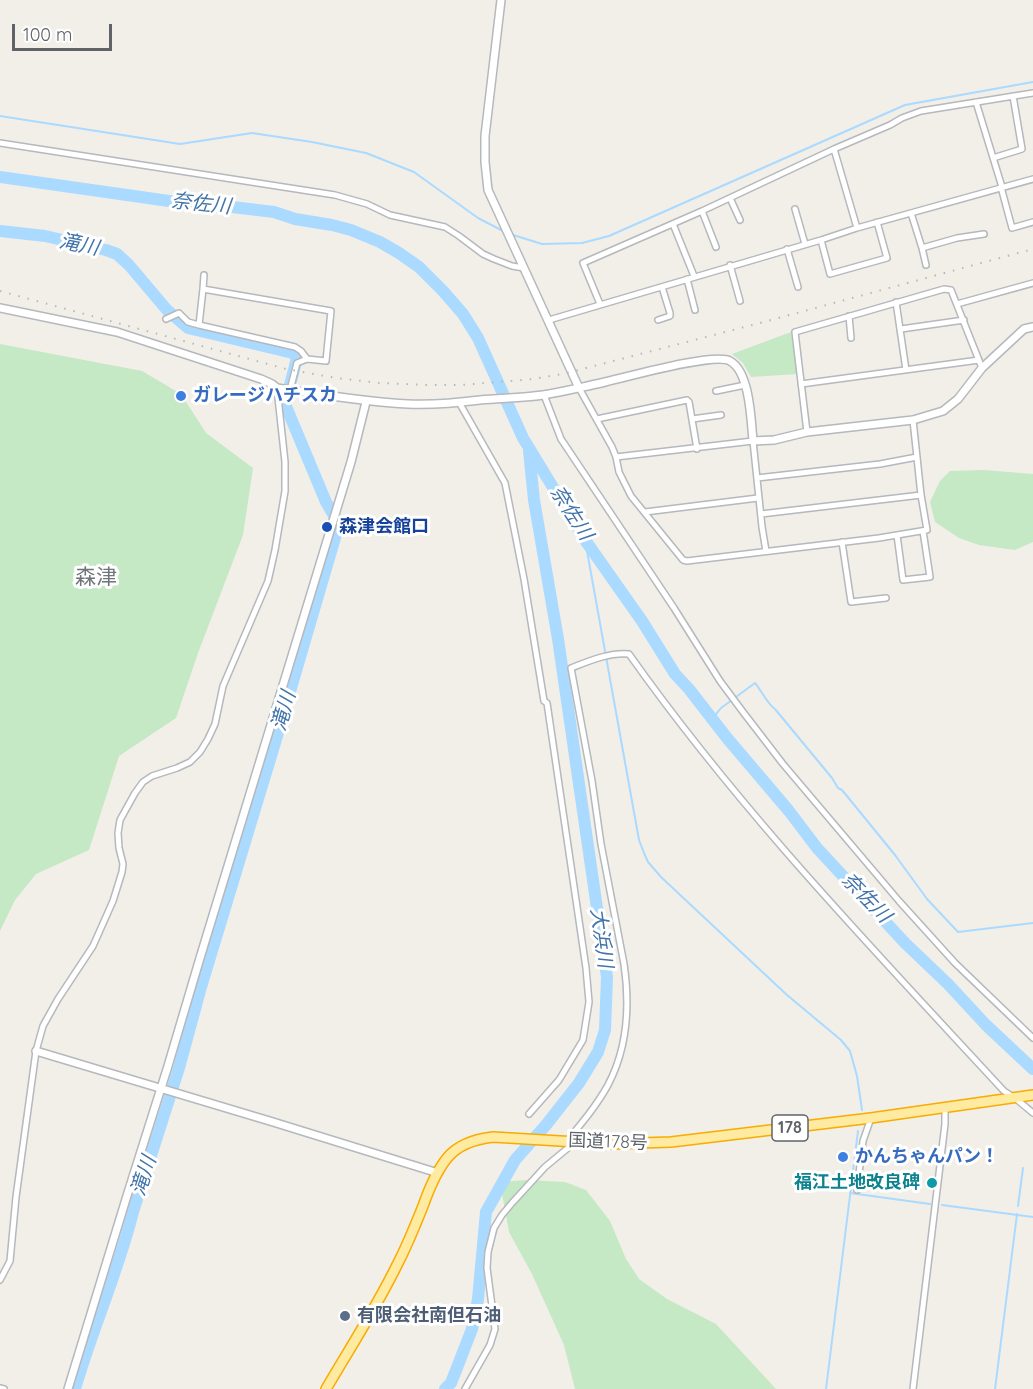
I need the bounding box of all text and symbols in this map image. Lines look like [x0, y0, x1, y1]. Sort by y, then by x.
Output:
scale bar [15, 12, 116, 50]
text: 100 m [23, 23, 72, 46]
water label: 奈佐川 [170, 189, 232, 219]
water label: 滝川 [57, 229, 101, 261]
place label: ガレージハチスカ [193, 385, 337, 407]
marker: ガレージハチスカ [174, 389, 188, 403]
water label: 奈佐川 [545, 481, 597, 545]
place label: 森津会館口 [339, 516, 429, 538]
marker: 森津会館口 [320, 520, 334, 534]
district label: 森津 [75, 565, 117, 591]
water label: 滝川 [267, 688, 301, 734]
water label: 奈佐川 [837, 868, 895, 928]
water label: 大浜川 [585, 907, 617, 969]
road number: 178 [772, 1115, 808, 1141]
street label: 国道178号 [568, 1130, 648, 1154]
place label: かんちゃんパン！ [855, 1146, 999, 1168]
marker: かんちゃんパン！ [836, 1150, 850, 1164]
water label: 滝川 [126, 1153, 162, 1199]
place label: 福江土地改良碑 [794, 1172, 920, 1194]
marker: 福江土地改良碑 [925, 1176, 939, 1190]
place label: 有限会社南但石油 [357, 1305, 501, 1327]
marker: 有限会社南但石油 [338, 1309, 352, 1323]

